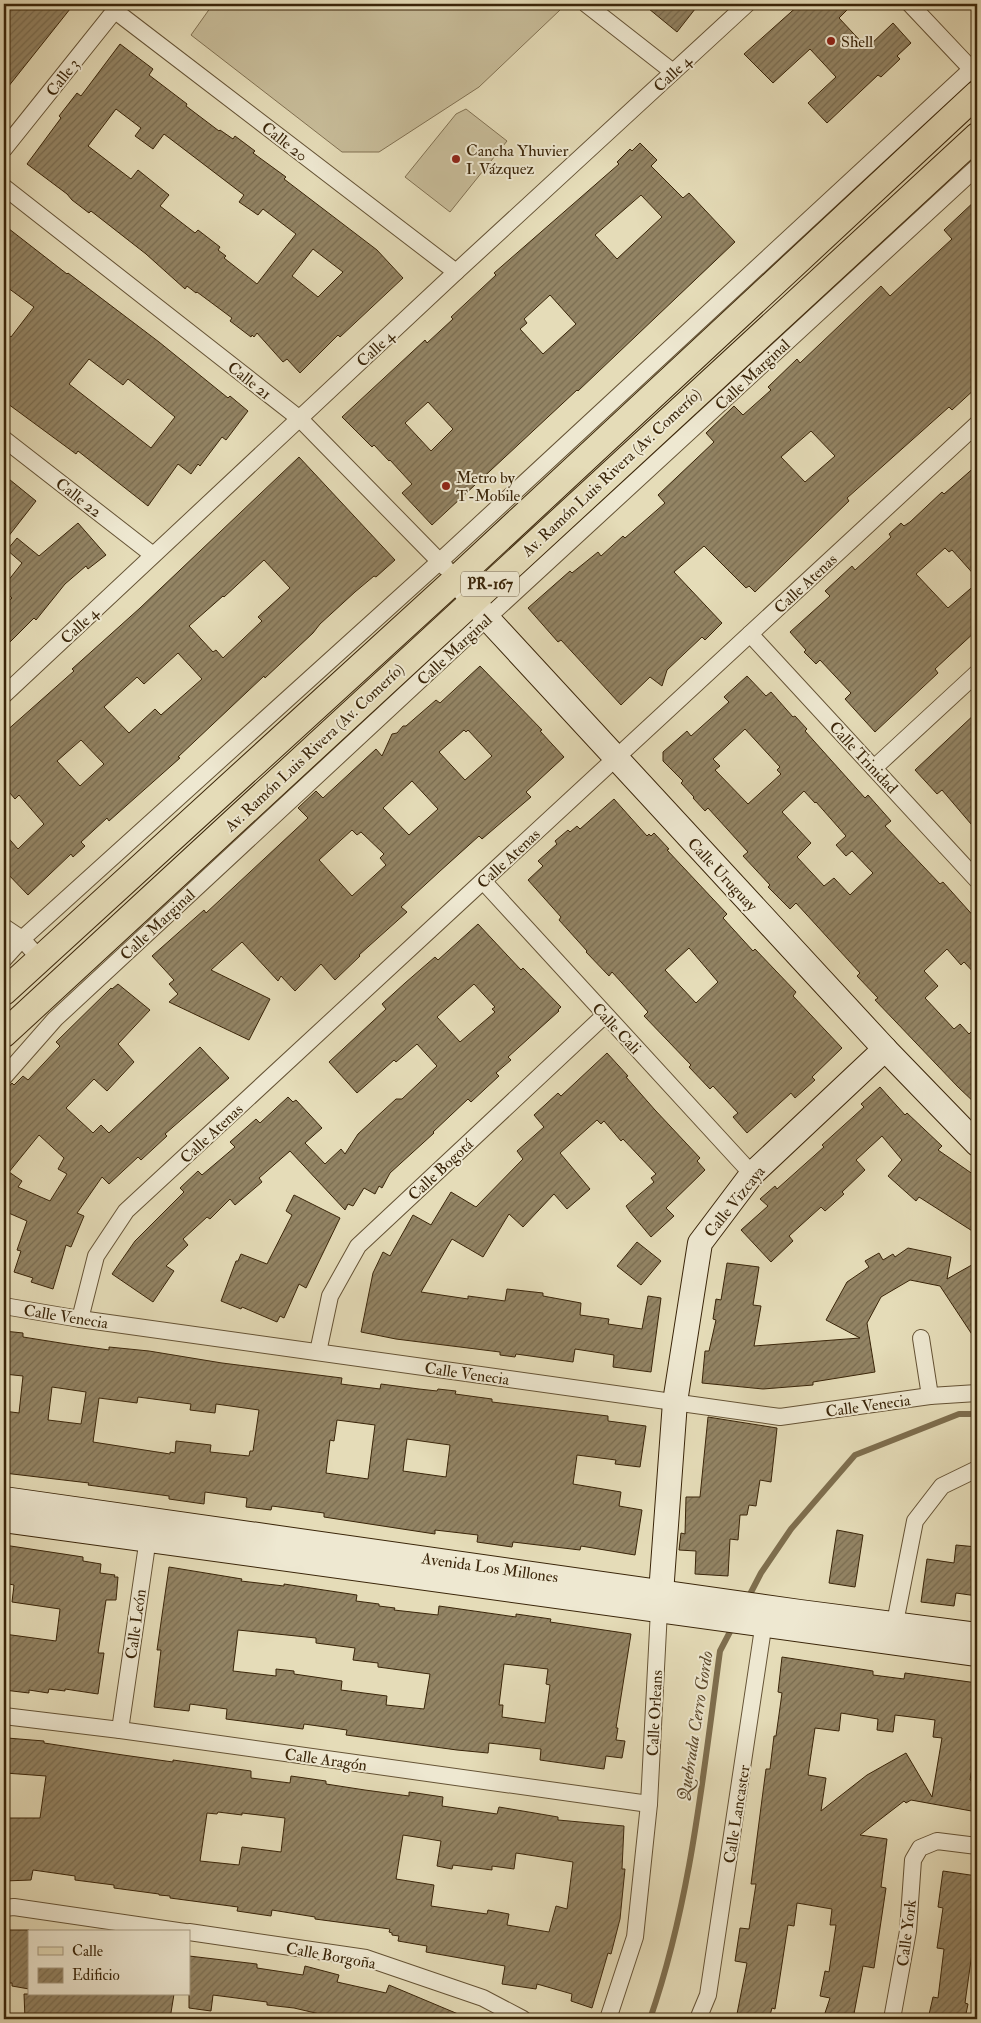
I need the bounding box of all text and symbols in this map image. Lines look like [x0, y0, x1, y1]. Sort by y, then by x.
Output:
place label: Shell [841, 32, 873, 52]
marker: Shell [825, 35, 837, 47]
street label: Calle 4 [649, 50, 697, 96]
street label: Calle 3 [42, 55, 84, 101]
street label: Calle 20 [257, 118, 311, 166]
place label: Cancha Yhuvier I. Vázquez [466, 141, 569, 179]
marker: Cancha Yhuvier I. Vázquez [450, 153, 462, 165]
street label: Calle 4 [352, 325, 400, 371]
street label: Calle Marginal [711, 335, 794, 415]
street label: Calle 21 [223, 357, 275, 404]
street label: Av. Ramón Luis Rivera (Av. Comerío) [517, 384, 706, 562]
place label: Metro by T-Mobile [456, 468, 521, 506]
street label: Calle 22 [51, 474, 105, 522]
marker: Metro by T-Mobile [440, 480, 452, 492]
street label: Calle Atenas [770, 550, 841, 618]
road number: PR-167 [461, 572, 519, 596]
street label: Calle 4 [56, 602, 104, 648]
street label: Calle Marginal [413, 610, 496, 690]
street label: Av. Ramón Luis Rivera (Av. Comerío) [220, 659, 409, 837]
street label: Calle Trinidad [825, 717, 902, 798]
street label: Calle Atenas [473, 825, 544, 893]
street label: Calle Uruguay [683, 834, 762, 916]
street label: Calle Marginal [116, 885, 199, 965]
street label: Calle Cali [587, 999, 645, 1059]
street label: Calle Atenas [176, 1100, 247, 1168]
street label: Calle Bogotá [404, 1134, 478, 1205]
street label: Calle Vizcaya [700, 1162, 770, 1241]
street label: Calle Venecia [22, 1300, 110, 1334]
street label: Calle Venecia [423, 1358, 511, 1390]
street label: Calle Venecia [824, 1390, 912, 1422]
street label: Avenida Los Millones [419, 1548, 559, 1587]
street label: Calle León [121, 1588, 151, 1661]
water label: Quebrada Cerro Gordo [672, 1649, 719, 1803]
street label: Calle Orleans [643, 1669, 667, 1757]
street label: Calle Aragón [283, 1744, 368, 1776]
street label: Calle Lancaster [719, 1764, 755, 1865]
street label: Calle York [893, 1898, 921, 1968]
legend [28, 1930, 190, 1996]
street label: Calle Borgoña [284, 1938, 378, 1974]
text: Calle [72, 1942, 103, 1961]
text: Edificio [72, 1966, 120, 1985]

